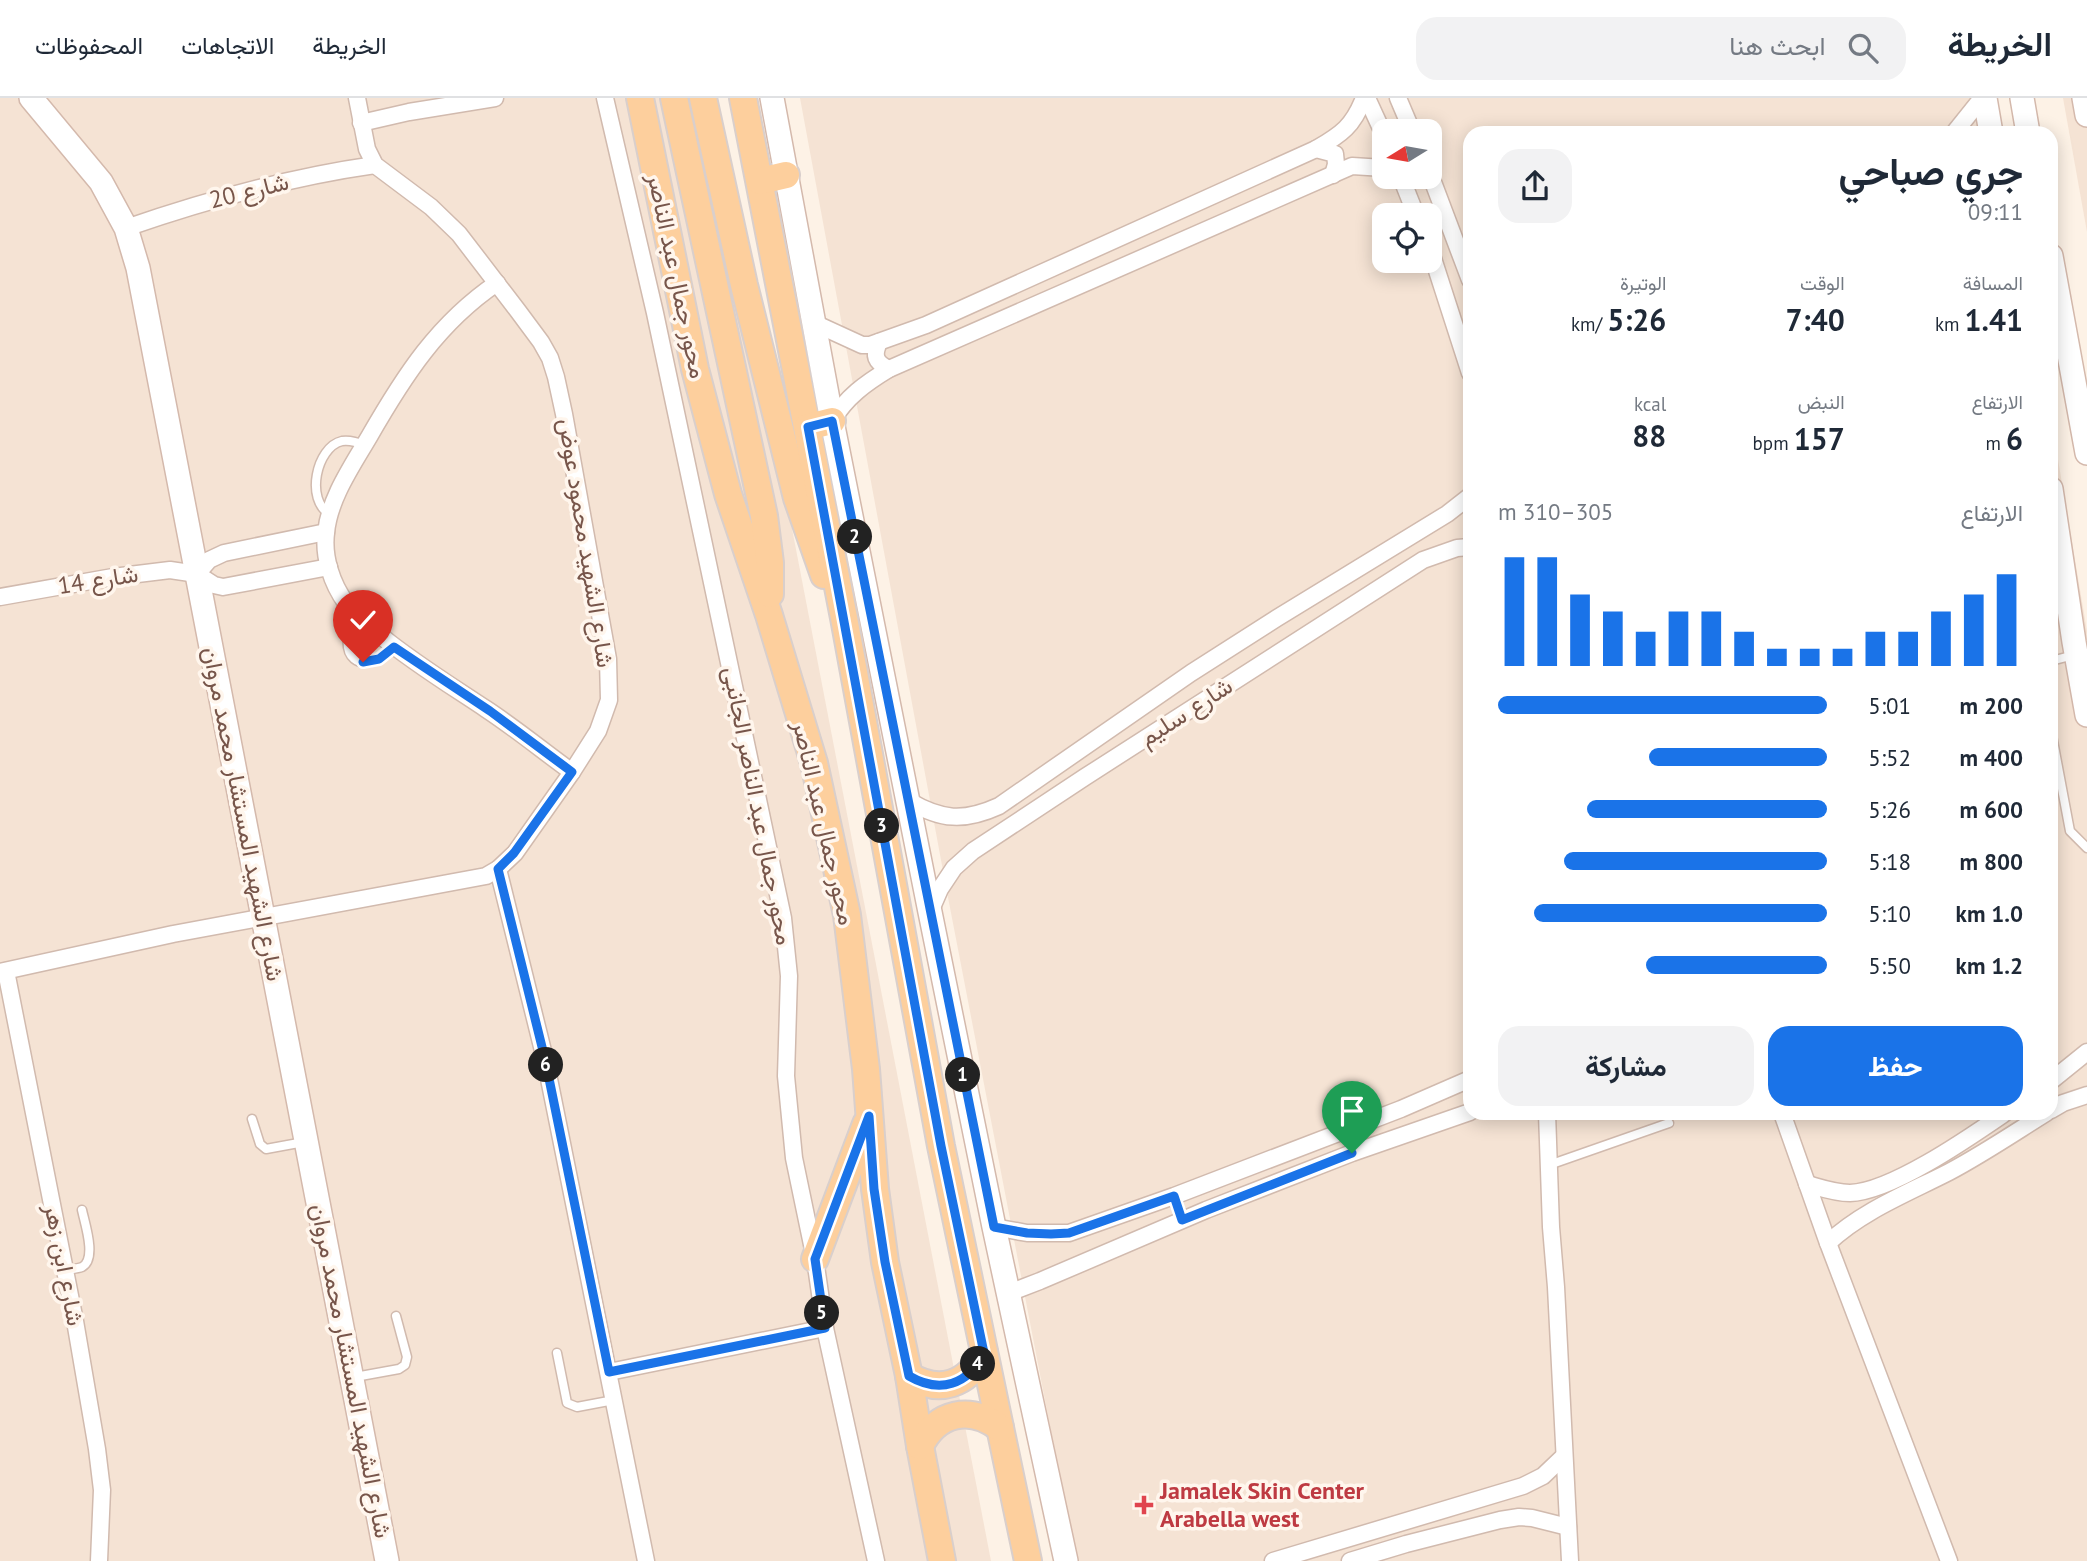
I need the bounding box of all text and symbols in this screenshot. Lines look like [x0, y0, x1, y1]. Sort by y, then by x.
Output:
search box [1416, 17, 1906, 80]
text: الخريطة [1948, 22, 2052, 65]
text: ابحث هنا [1729, 29, 1826, 62]
icon: search [1844, 29, 1882, 67]
text: المحفوظات [35, 30, 143, 61]
text: الاتجاهات [181, 30, 274, 61]
text: الخريطة [312, 30, 387, 61]
north arrow [1372, 119, 1442, 189]
map controls [1372, 119, 1442, 273]
text: جري صباحي [1838, 146, 2023, 195]
button: share [1498, 149, 1572, 223]
street label: شارع 20 [206, 166, 292, 216]
street label: محور جمال عبد الناصر [640, 170, 714, 381]
text: 09:11 [1968, 197, 2023, 226]
button: locate [1372, 203, 1442, 273]
text: الوتيرة [1620, 271, 1666, 295]
text: الوقت [1800, 271, 1845, 295]
text: المسافة [1963, 271, 2023, 295]
text: 5:26 [1607, 300, 1666, 339]
text: 7:40 [1786, 300, 1845, 339]
text: 1.41 [1965, 300, 2023, 339]
text: /km [1571, 312, 1607, 336]
text: km [1935, 312, 1965, 336]
text: النبض [1798, 390, 1845, 414]
text: الارتفاع [1971, 390, 2023, 414]
text: kcal [1634, 392, 1666, 416]
street label: شارع الشهيد محمود عوض [550, 416, 622, 670]
text: 88 [1632, 416, 1666, 455]
text: 157 [1794, 419, 1845, 458]
text: 6 [2006, 419, 2023, 458]
text: bpm [1753, 431, 1794, 455]
text: m [1985, 431, 2006, 455]
text: 305–310 m [1498, 497, 1613, 526]
text: الارتفاع [1961, 498, 2023, 527]
pin: 2 [838, 520, 872, 555]
text: 2 [849, 524, 860, 548]
street label: شارع 14 [56, 558, 140, 602]
pin [333, 590, 393, 662]
icon: check [344, 601, 382, 639]
street label: شارع الشهيد المستشار محمد مروان [195, 644, 291, 984]
street label: محور جمال عبد الناصر الجانبى [716, 664, 801, 948]
street label: شارع سليم [1133, 670, 1239, 754]
text: 5:01 [1868, 691, 1911, 720]
text: 200 m [1960, 691, 2023, 720]
street label: محور جمال عبد الناصر [786, 717, 863, 928]
text: 5:52 [1868, 743, 1911, 772]
text: 400 m [1960, 743, 2023, 772]
text: 5:26 [1868, 795, 1911, 824]
text: 600 m [1960, 795, 2023, 824]
pin: 3 [864, 808, 900, 844]
text: 3 [876, 813, 887, 837]
text: 5:18 [1868, 847, 1911, 876]
text: 800 m [1960, 847, 2023, 876]
text: 5:10 [1868, 899, 1911, 928]
text: 1.0 km [1956, 899, 2023, 928]
text: 5:50 [1868, 951, 1911, 980]
text: 1.2 km [1956, 951, 2023, 980]
button: مشاركة [1498, 1026, 1754, 1106]
button: حفظ [1768, 1026, 2023, 1106]
pin: 6 [528, 1048, 564, 1082]
text: 6 [540, 1052, 551, 1076]
pin: 1 [946, 1058, 981, 1093]
text: 1 [957, 1062, 968, 1086]
pin [1322, 1081, 1382, 1153]
icon: arrive [1333, 1092, 1371, 1130]
street label: شارع ابن زهر [36, 1200, 91, 1329]
street label: شارع الشهيد المستشار محمد مروان [303, 1201, 399, 1541]
pin: 5 [804, 1296, 840, 1330]
text: 5 [816, 1300, 827, 1324]
pin: 4 [960, 1346, 996, 1382]
text: 4 [972, 1351, 983, 1375]
place label: Jamalek Skin Center Arabella west [1159, 1475, 1365, 1534]
marker: Jamalek Skin Center Arabella west [1134, 1495, 1154, 1515]

